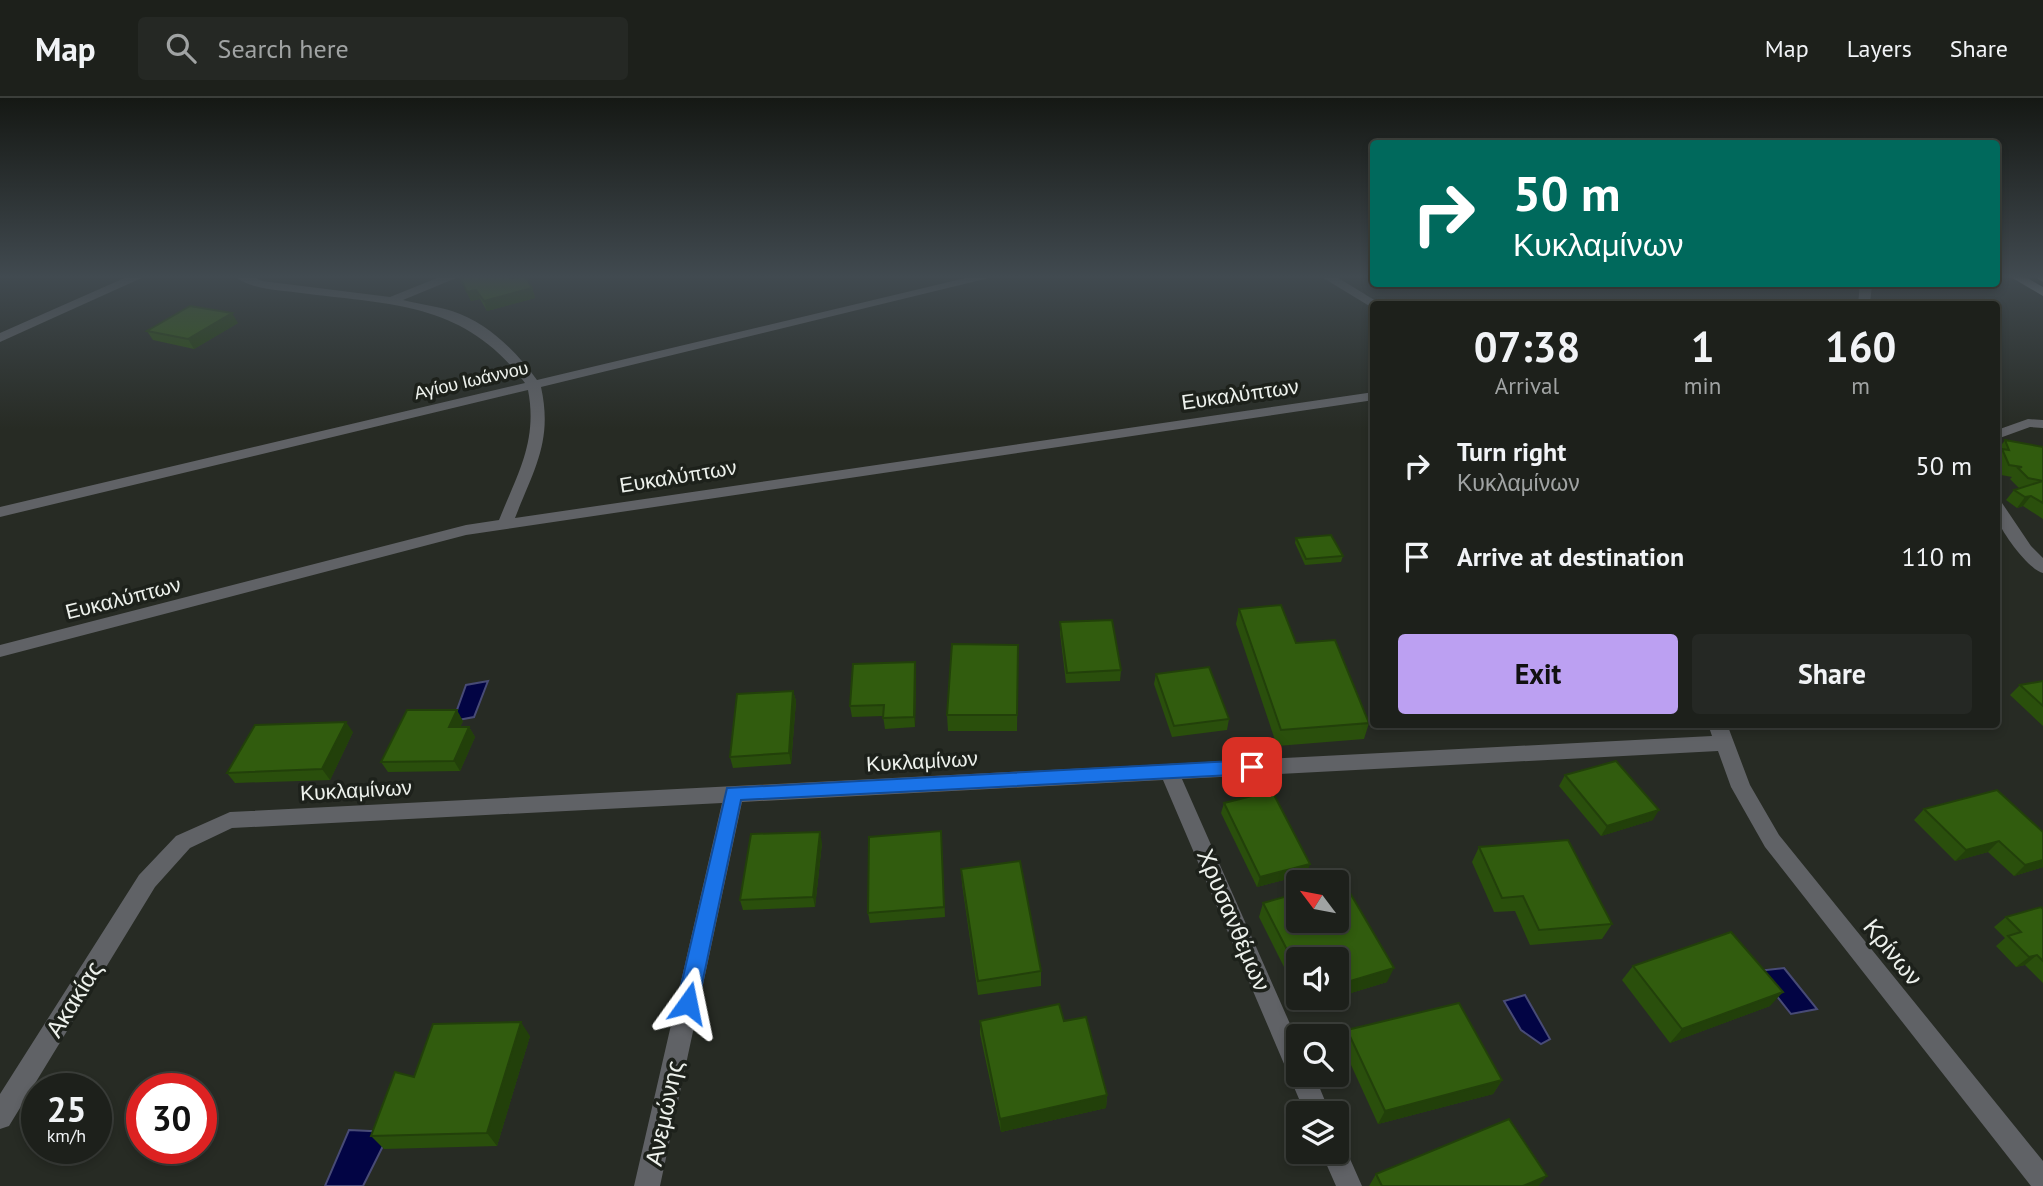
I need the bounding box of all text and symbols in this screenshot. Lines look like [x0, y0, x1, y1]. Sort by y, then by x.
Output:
search box [138, 17, 628, 80]
text: Map [35, 27, 96, 70]
icon: search [162, 29, 200, 67]
text: Search here [218, 32, 349, 65]
text: Map [1765, 33, 1809, 64]
text: Layers [1847, 33, 1912, 64]
text: Share [1950, 33, 2008, 64]
text: 50 m [1513, 161, 1620, 225]
icon: right [1398, 168, 1489, 259]
text: Κυκλαμίνων [1513, 223, 1684, 265]
text: 07:38 [1474, 319, 1580, 374]
text: 1 [1691, 319, 1714, 374]
text: 160 [1825, 319, 1896, 374]
street label: Αγίου Ιωάννου [412, 356, 530, 404]
text: Arrival [1495, 371, 1559, 400]
text: min [1684, 371, 1721, 400]
text: m [1851, 371, 1870, 400]
street label: Ευκαλύπτων [1180, 372, 1300, 416]
text: Turn right [1457, 435, 1566, 468]
icon: right [1398, 447, 1436, 485]
text: 50 m [1916, 449, 1972, 482]
street label: Ευκαλύπτων [618, 453, 738, 499]
text: Κυκλαμίνων [1457, 468, 1580, 497]
icon: arrive [1398, 538, 1436, 576]
text: Arrive at destination [1457, 540, 1684, 573]
text: 110 m [1901, 540, 1972, 573]
street label: Ευκαλύπτων [62, 571, 184, 625]
button: Exit [1398, 634, 1678, 714]
button: Share [1692, 634, 1972, 714]
pin [1222, 737, 1282, 797]
street label: Κυκλαμίνων [865, 745, 979, 777]
icon: arrive [1233, 748, 1271, 786]
street label: Κυκλαμίνων [299, 774, 413, 806]
street label: Χρυσανθέμων [1190, 844, 1278, 996]
north arrow [1286, 870, 1349, 933]
map controls [1286, 870, 1349, 1164]
street label: Κρίνων [1856, 912, 1930, 992]
button: sound [1286, 947, 1349, 1010]
street label: Ακακίας [38, 955, 110, 1043]
position arrow [651, 966, 725, 1040]
button: search [1286, 1024, 1349, 1087]
street label: Ανεμώνης [638, 1057, 690, 1169]
speed limit sign: 30 [126, 1073, 217, 1164]
text: 25 [47, 1086, 86, 1132]
button: layers [1286, 1101, 1349, 1164]
text: km/h [47, 1124, 86, 1147]

